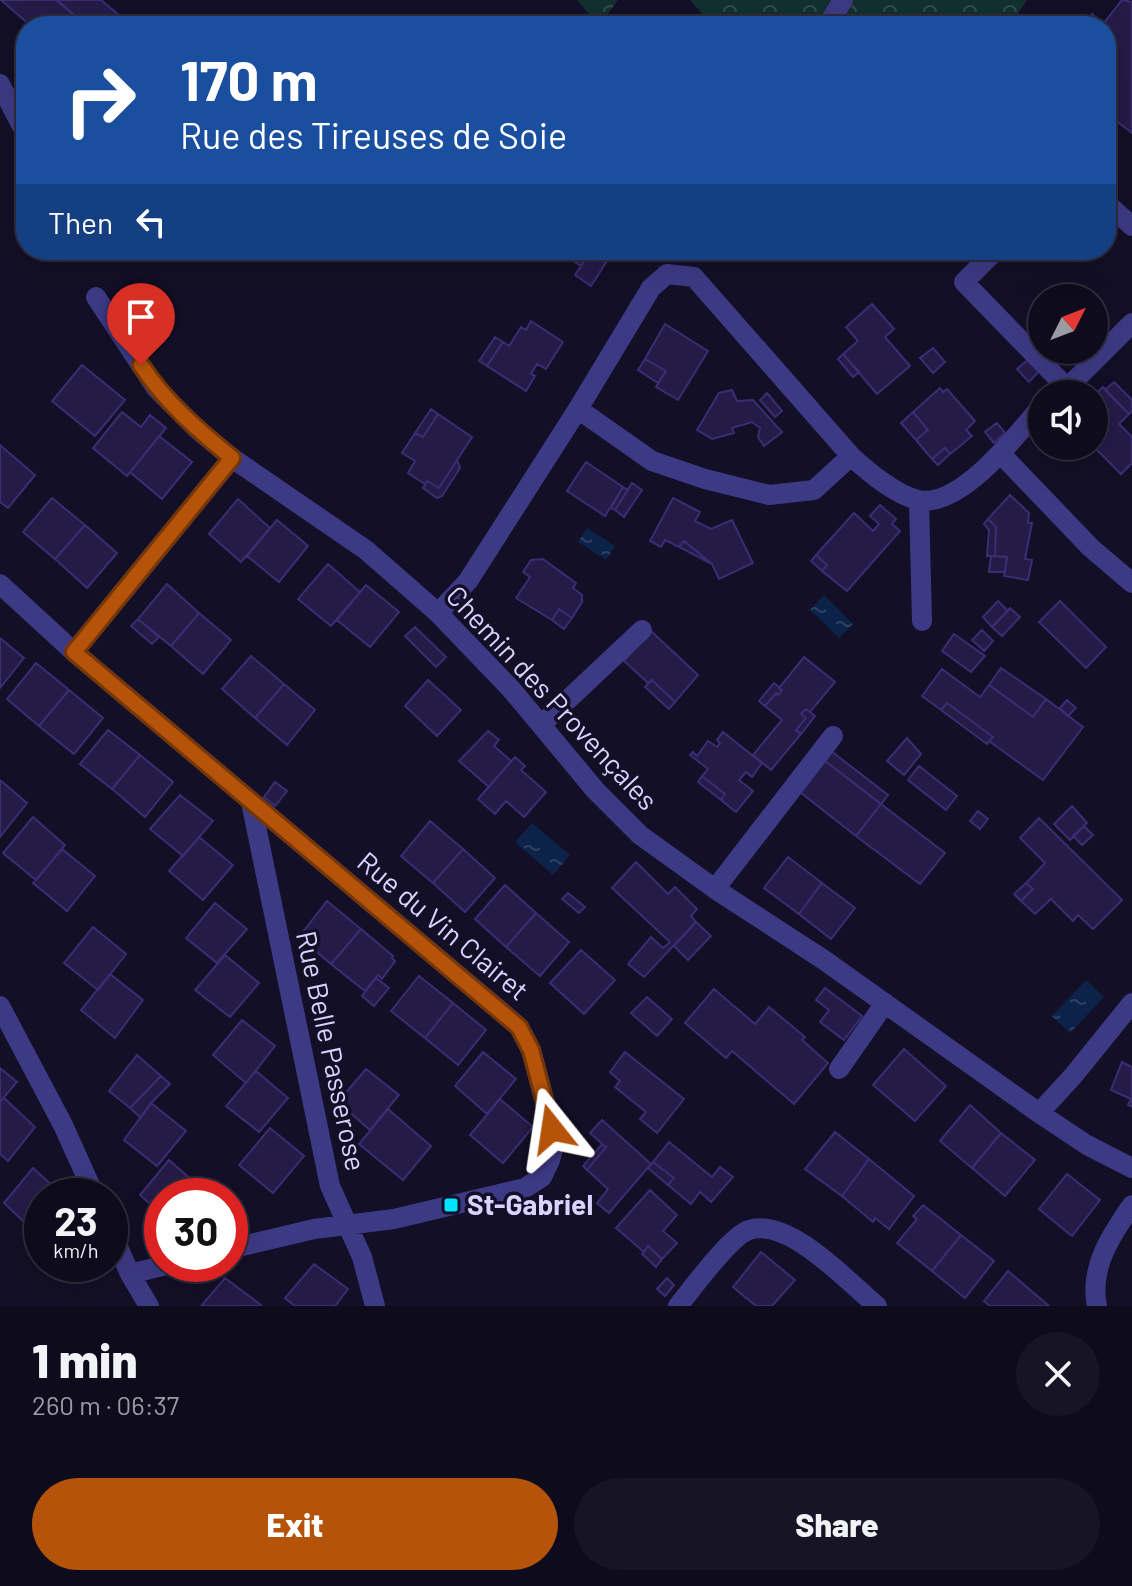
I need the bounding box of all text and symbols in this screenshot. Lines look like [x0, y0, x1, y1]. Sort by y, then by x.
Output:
text: 170 m [180, 45, 317, 112]
icon: right [48, 48, 152, 152]
text: Rue des Tireuses de Soie [180, 113, 567, 156]
icon: left [129, 200, 173, 244]
text: Then [48, 204, 113, 240]
pin [107, 283, 175, 365]
north arrow [1028, 284, 1108, 364]
map controls [1028, 284, 1108, 460]
icon: arrive [119, 295, 163, 339]
button: sound [1028, 380, 1108, 460]
street label: Chemin des Provençales [440, 578, 666, 817]
street label: Rue du Vin Clairet [351, 844, 536, 1007]
street label: Rue Belle Passerose [290, 928, 374, 1174]
position arrow [510, 1087, 594, 1171]
speed limit sign: 30 [144, 1178, 248, 1282]
place label: St-Gabriel [467, 1187, 593, 1221]
text: 23 [54, 1196, 98, 1244]
marker: St-Gabriel [442, 1196, 460, 1214]
text: km/h [53, 1238, 99, 1262]
text: 1 min [32, 1330, 138, 1388]
button: close [1016, 1332, 1100, 1416]
text: 260 m · 06:37 [32, 1389, 179, 1420]
button: Exit [32, 1478, 558, 1570]
button: Share [574, 1478, 1100, 1570]

